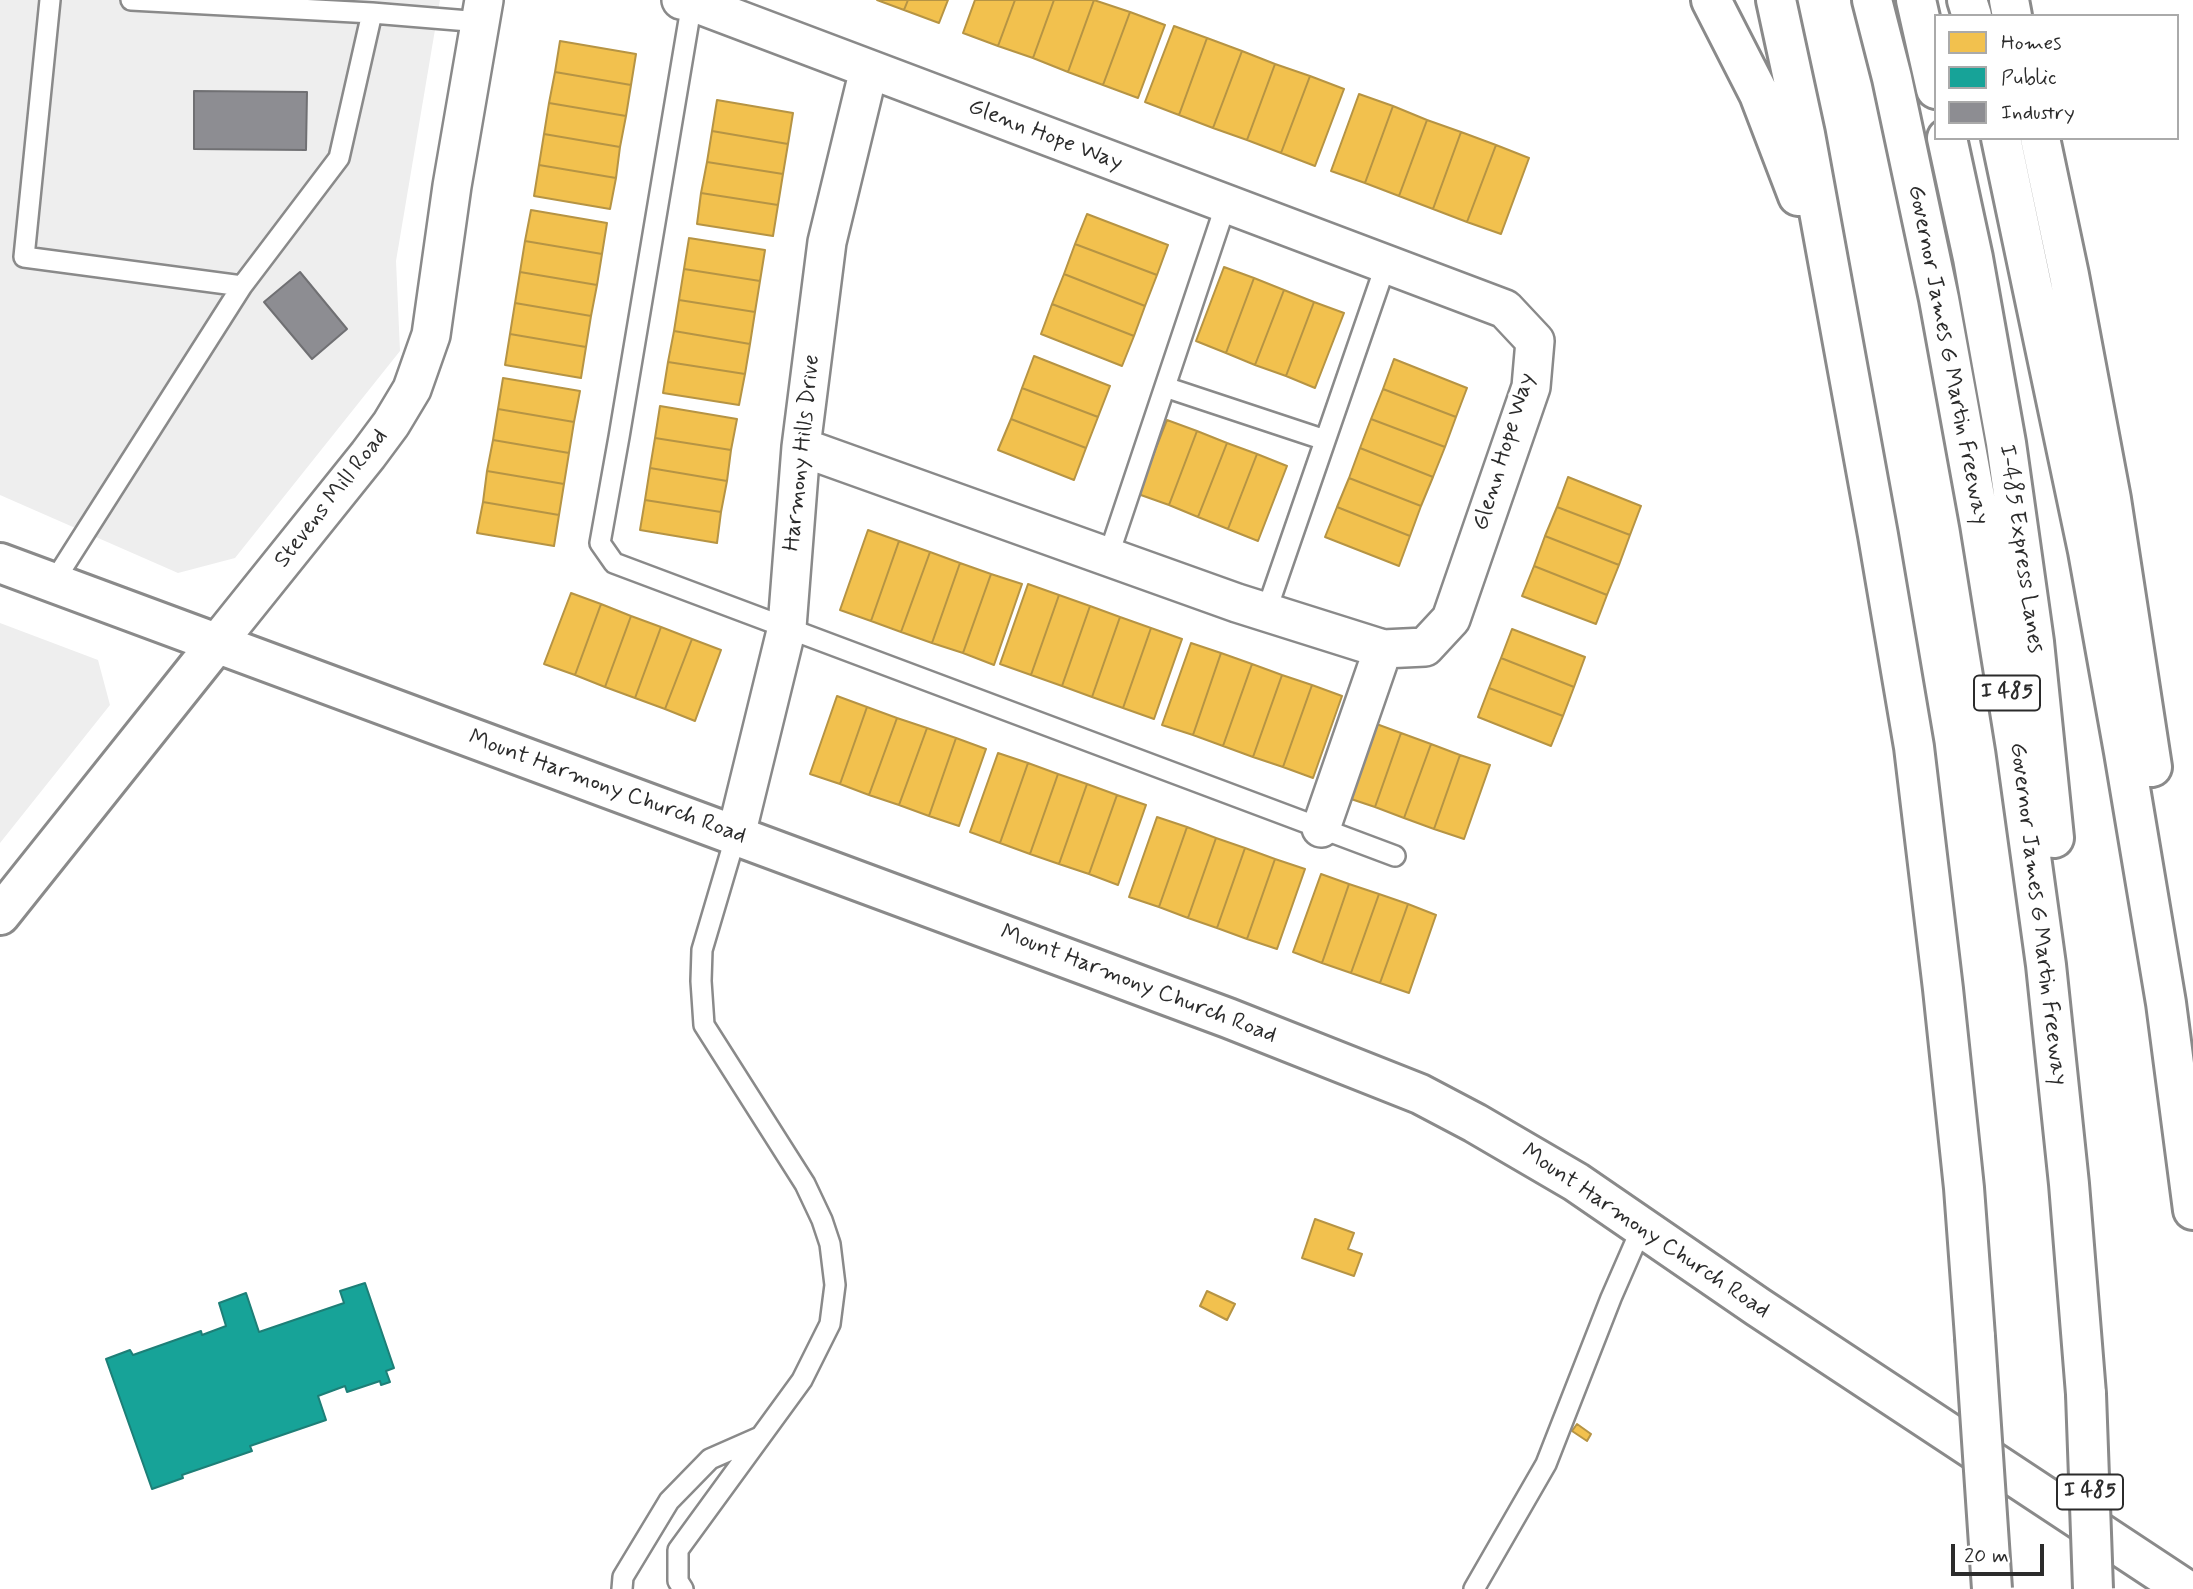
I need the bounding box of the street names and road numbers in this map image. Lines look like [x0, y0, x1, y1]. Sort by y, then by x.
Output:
street label: Glenn Hope Way [964, 94, 1126, 178]
street label: Governor James G Martin Freeway [1901, 183, 1993, 527]
street label: Harmony Hills Drive [779, 353, 827, 553]
street label: Glenn Hope Way [1468, 370, 1542, 534]
street label: Stevens Mill Road [269, 424, 395, 574]
street label: I-485 Express Lanes [1992, 443, 2048, 655]
road number: I 485 [1974, 676, 2040, 710]
street label: Mount Harmony Church Road [464, 725, 750, 851]
street label: Governor James G Martin Freeway [2002, 741, 2072, 1087]
street label: Mount Harmony Church Road [996, 920, 1280, 1050]
street label: Mount Harmony Church Road [1516, 1139, 1774, 1325]
road number: I 485 [2057, 1474, 2123, 1510]

